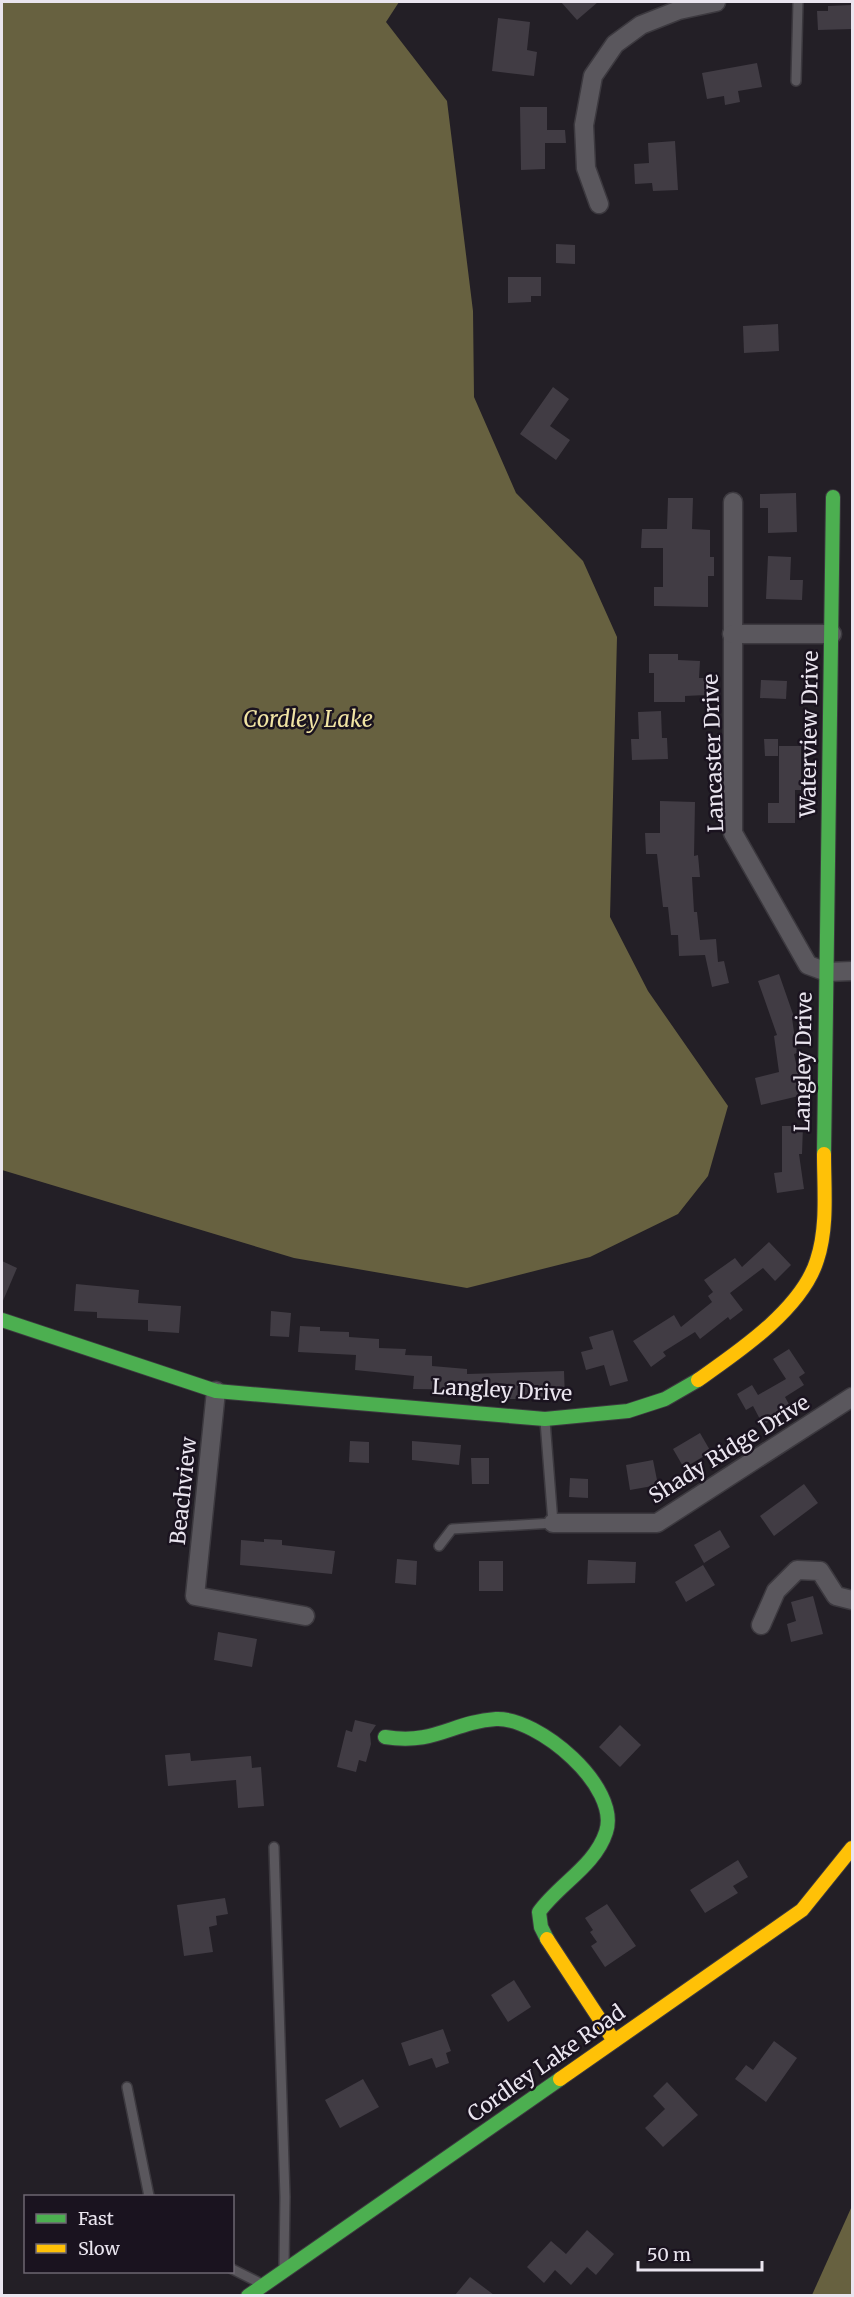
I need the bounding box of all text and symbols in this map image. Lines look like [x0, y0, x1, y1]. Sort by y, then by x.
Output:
street label: Waterview Drive [794, 650, 824, 819]
street label: Lancaster Drive [697, 673, 729, 833]
water label: Cordley Lake [243, 705, 373, 733]
street label: Langley Drive [788, 992, 818, 1132]
street label: Langley Drive [431, 1373, 573, 1407]
street label: Shady Ridge Drive [644, 1389, 814, 1509]
street label: Beachview [164, 1436, 202, 1546]
street label: Cordley Lake Road [462, 1998, 630, 2128]
legend [24, 2195, 234, 2273]
text: Fast [78, 2207, 114, 2230]
scale bar [638, 2234, 762, 2272]
text: Slow [78, 2237, 121, 2260]
text: 50 m [647, 2243, 691, 2266]

